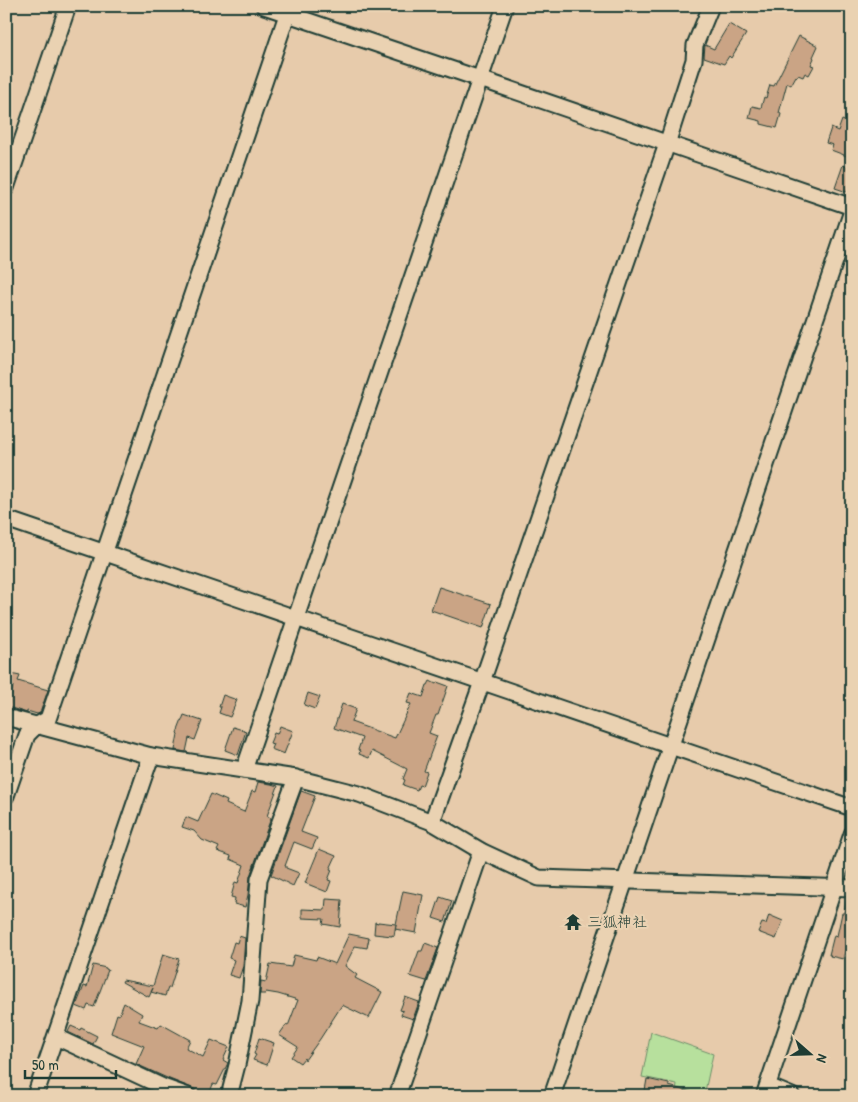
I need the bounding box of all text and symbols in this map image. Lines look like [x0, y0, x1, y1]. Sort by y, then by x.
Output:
place label: 三狐神社 [587, 911, 647, 932]
temple icon: 三狐神社 [563, 912, 583, 932]
north arrow [786, 1030, 836, 1080]
scale bar [25, 1047, 116, 1079]
text: N [812, 1052, 833, 1066]
text: 50 m [32, 1054, 59, 1075]

